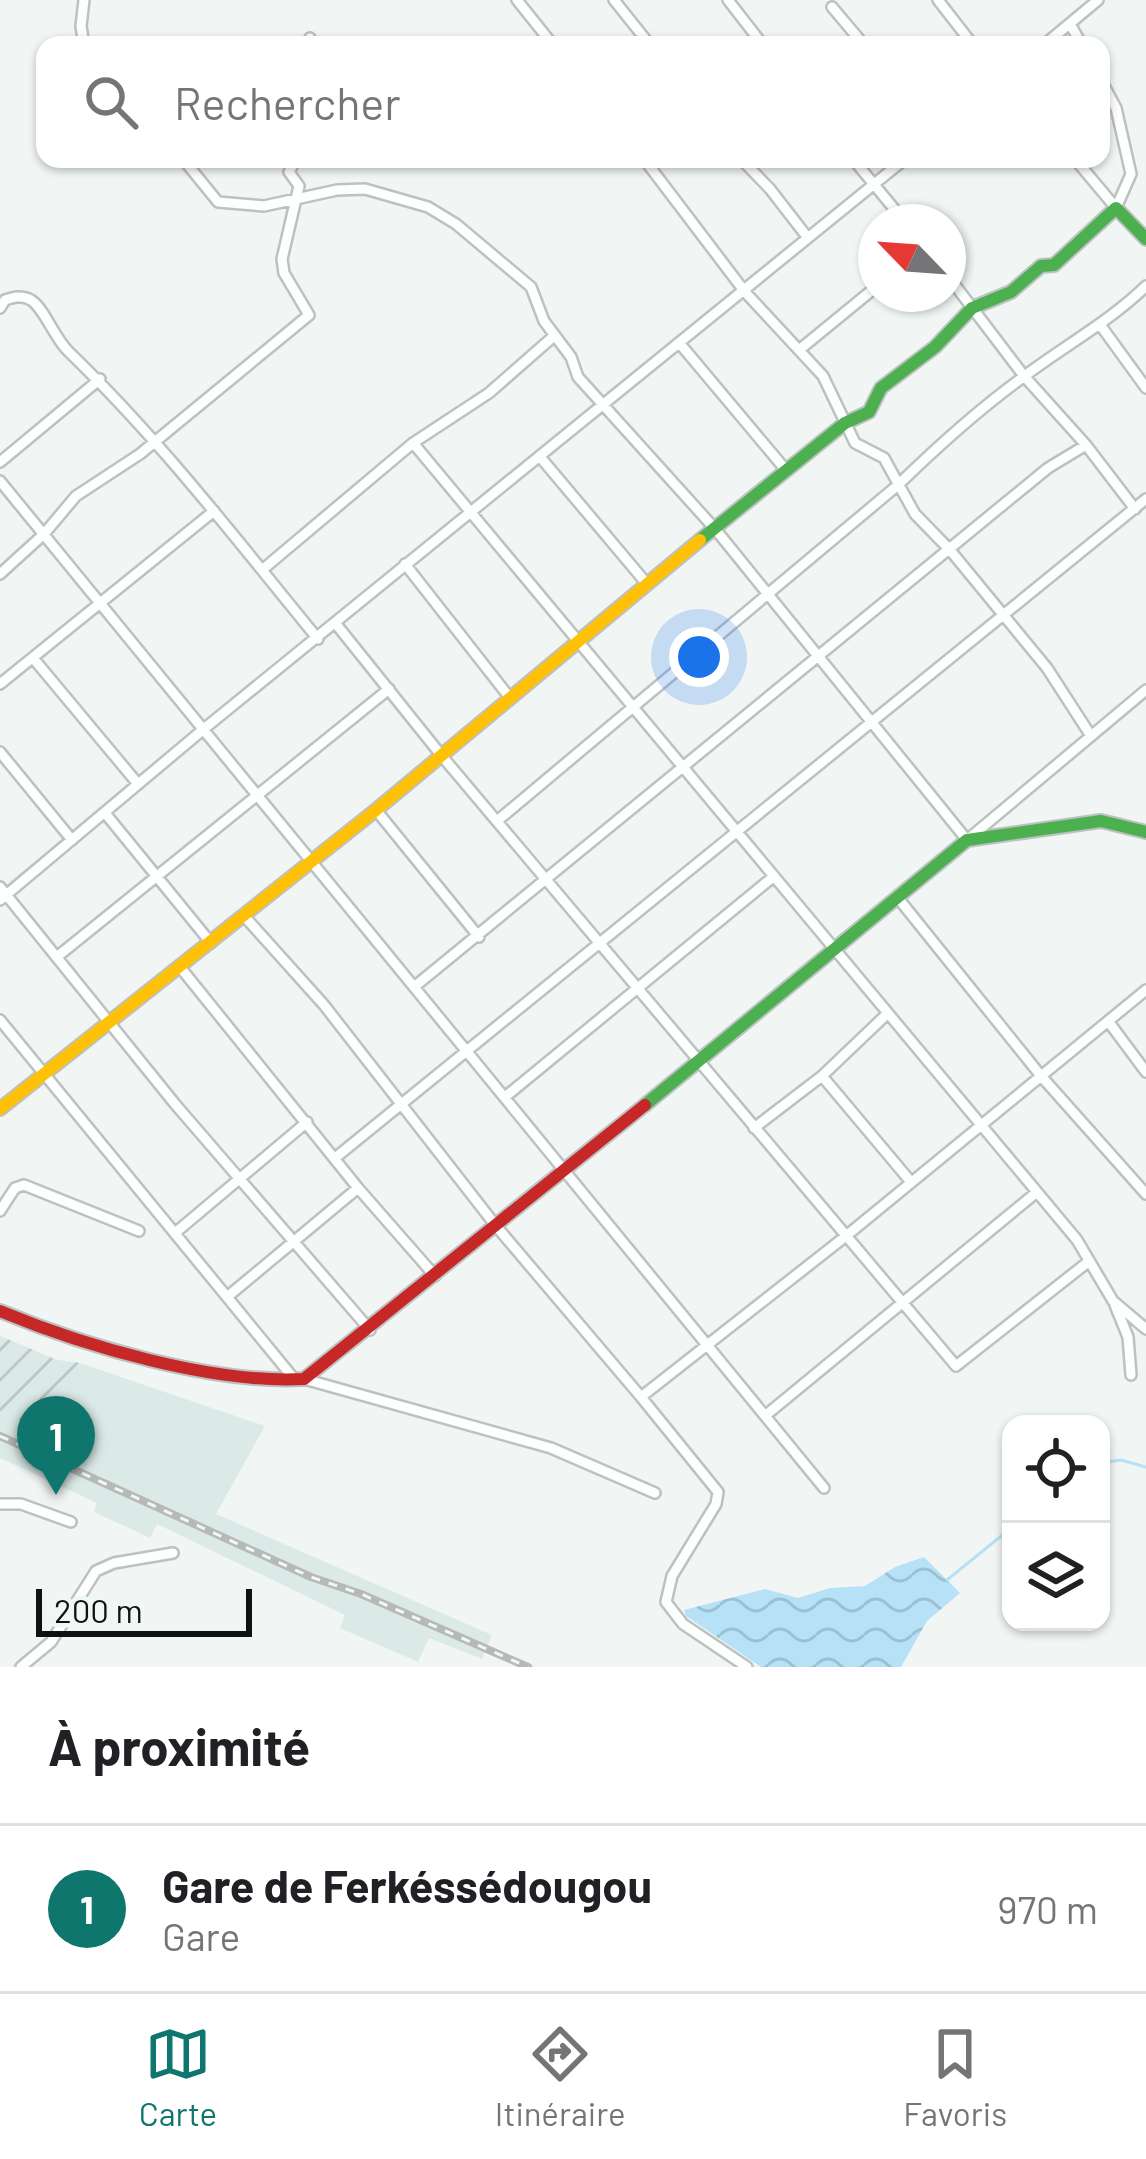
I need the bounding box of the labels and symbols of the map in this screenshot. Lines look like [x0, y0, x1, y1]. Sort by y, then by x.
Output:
north arrow [858, 204, 966, 312]
your location [669, 627, 729, 687]
pin: 1 [17, 1396, 95, 1495]
scale bar [36, 1583, 252, 1636]

